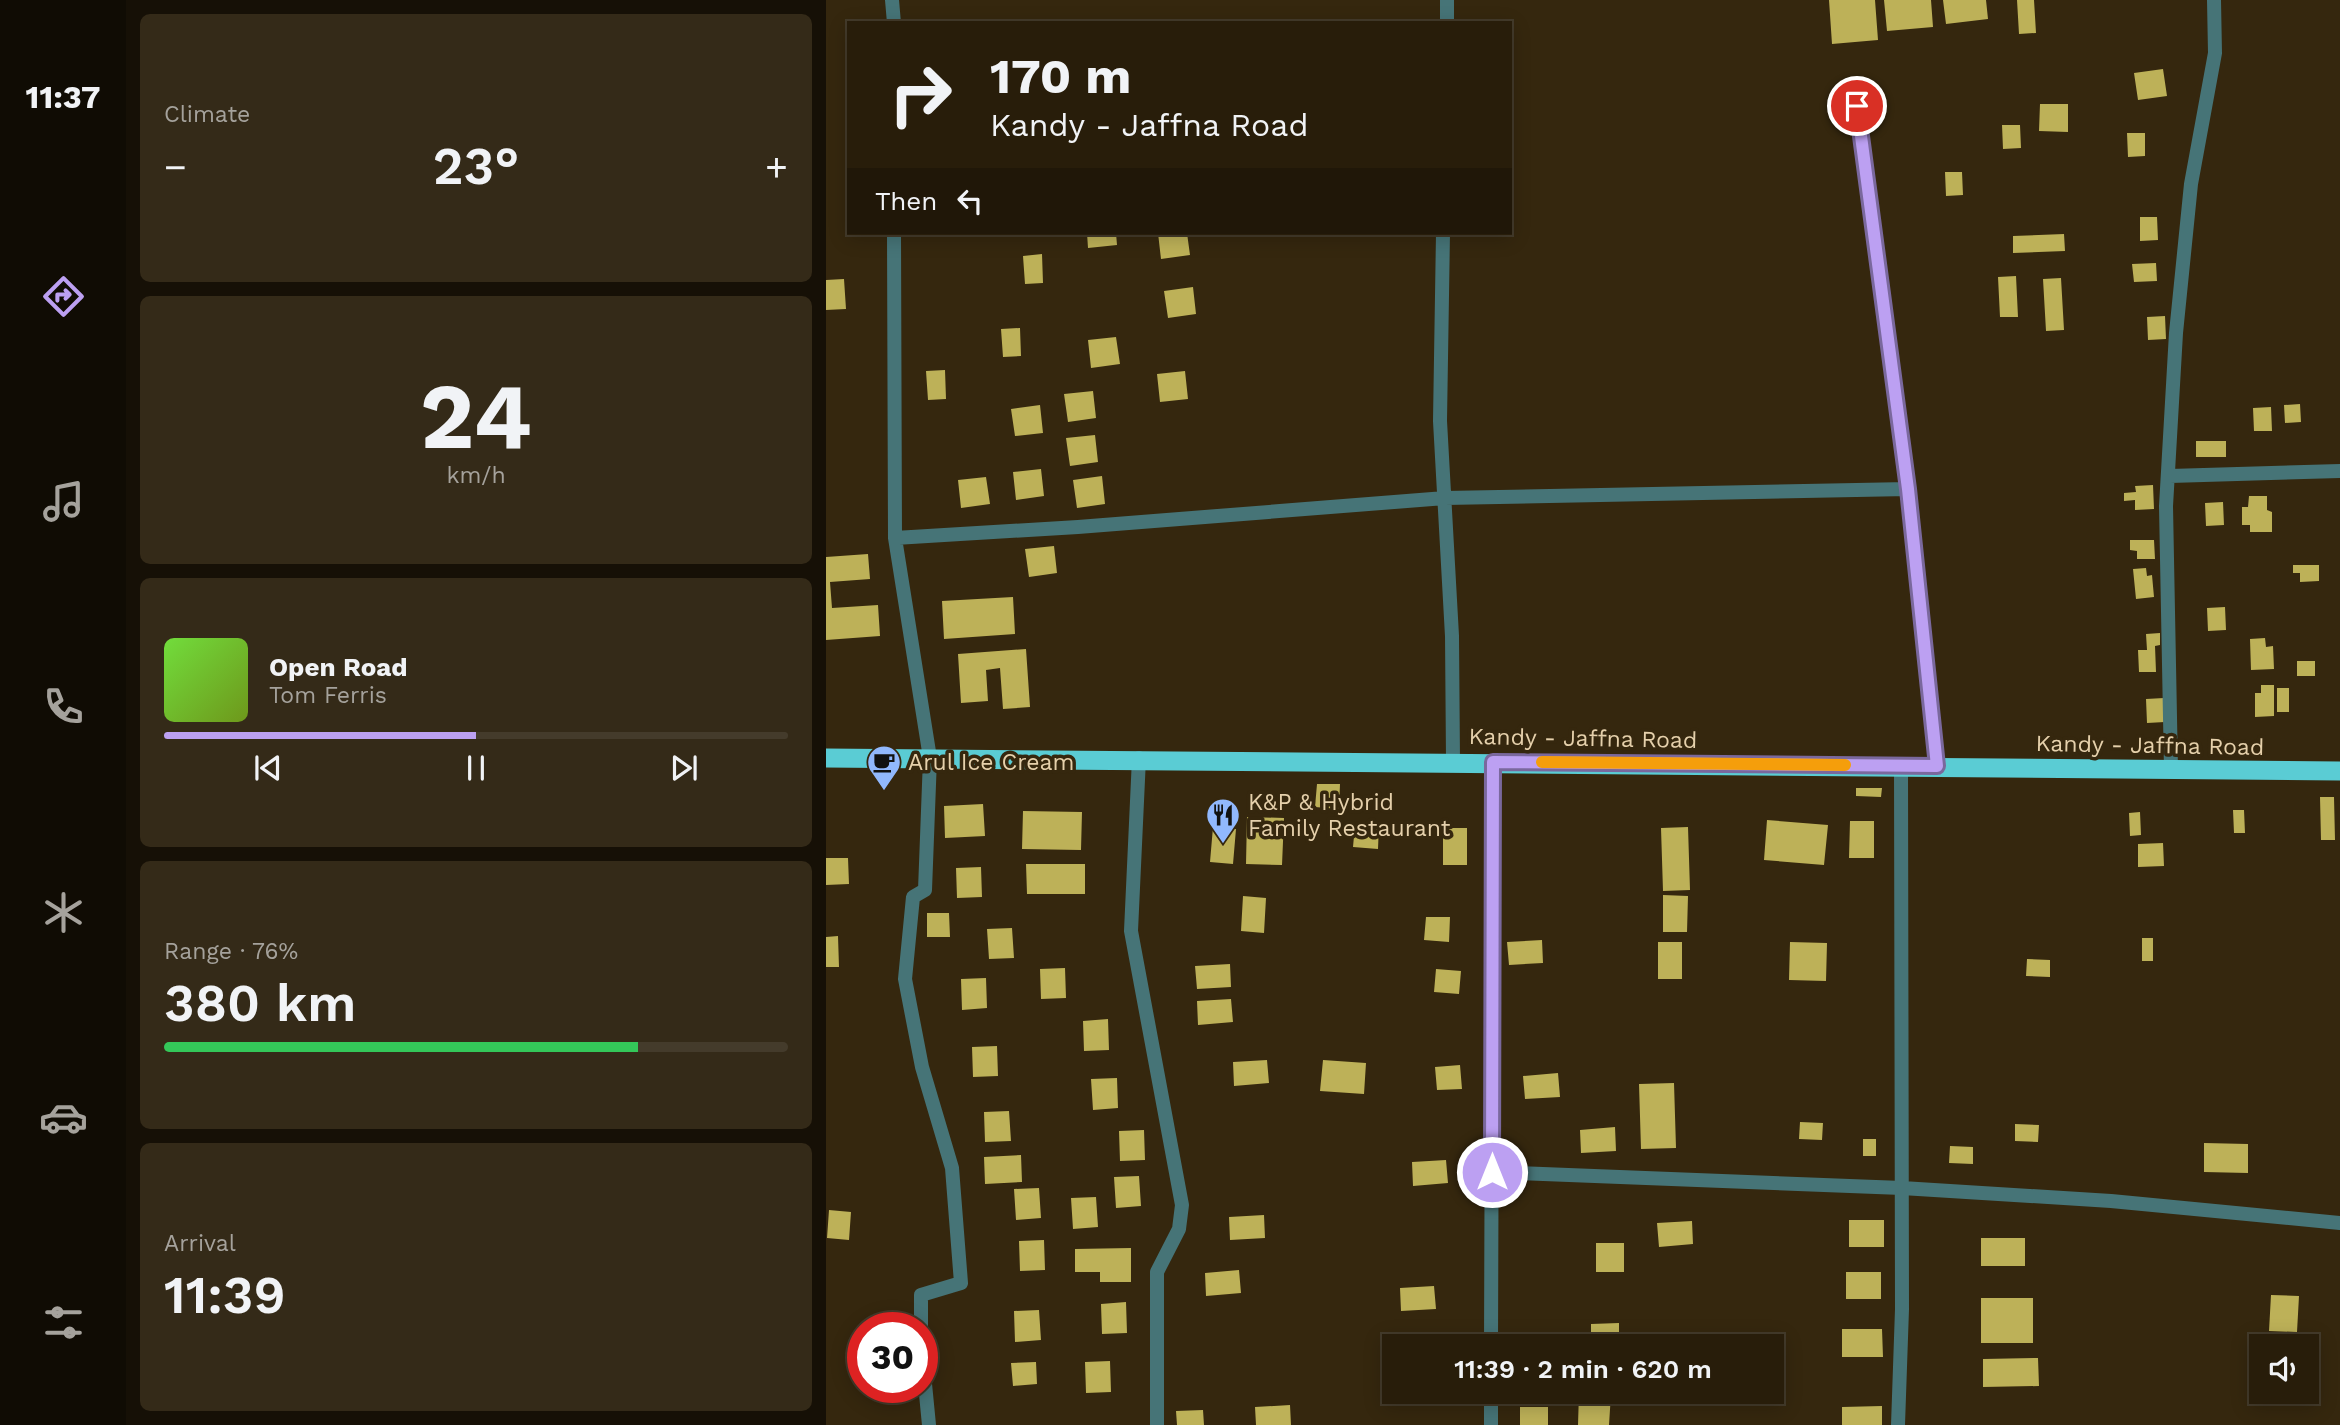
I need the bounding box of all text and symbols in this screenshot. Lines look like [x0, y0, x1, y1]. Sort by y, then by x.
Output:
text: 170 m [990, 47, 1131, 105]
icon: right [875, 49, 966, 140]
pin [1827, 76, 1887, 136]
text: 11:37 [26, 78, 100, 116]
icon: arrive [1838, 87, 1876, 125]
text: Climate [164, 101, 250, 128]
text: Kandy - Jaffna Road [990, 106, 1308, 144]
text: 23° [433, 136, 519, 197]
text: − [164, 145, 187, 189]
text: + [765, 145, 788, 189]
icon: left [951, 182, 989, 220]
text: Then [875, 186, 937, 216]
icon: directions [39, 272, 88, 321]
text: 24 [420, 363, 532, 470]
text: km/h [446, 462, 506, 489]
icon: music [39, 477, 88, 526]
text: Open Road [269, 652, 407, 682]
icon: phone [39, 682, 88, 731]
text: Tom Ferris [269, 682, 387, 709]
street label: Kandy - Jaffna Road [1468, 723, 1698, 754]
street label: Kandy - Jaffna Road [2035, 730, 2265, 761]
cafe icon: Arul Ice Cream [865, 743, 903, 792]
icon: previous [249, 749, 287, 787]
icon: pause [457, 749, 495, 787]
icon: next [665, 749, 703, 787]
place label: Arul Ice Cream [908, 749, 1074, 776]
place label: K&P & Hybrid Family Restaurant [1248, 789, 1451, 842]
restaurant icon: K&P & Hybrid Family Restaurant [1204, 796, 1242, 845]
icon: climate [39, 888, 88, 937]
text: Range · 76% [164, 938, 298, 965]
text: 380 km [164, 973, 356, 1034]
icon: car [39, 1093, 88, 1142]
position arrow [1455, 1135, 1529, 1209]
text: Arrival [164, 1230, 236, 1257]
text: 11:39 [164, 1265, 286, 1326]
icon: filters [39, 1298, 88, 1347]
speed limit sign: 30 [847, 1312, 938, 1403]
map controls [2249, 1334, 2319, 1404]
button: sound [2249, 1334, 2319, 1404]
text: 11:39 · 2 min · 620 m [1454, 1354, 1712, 1384]

